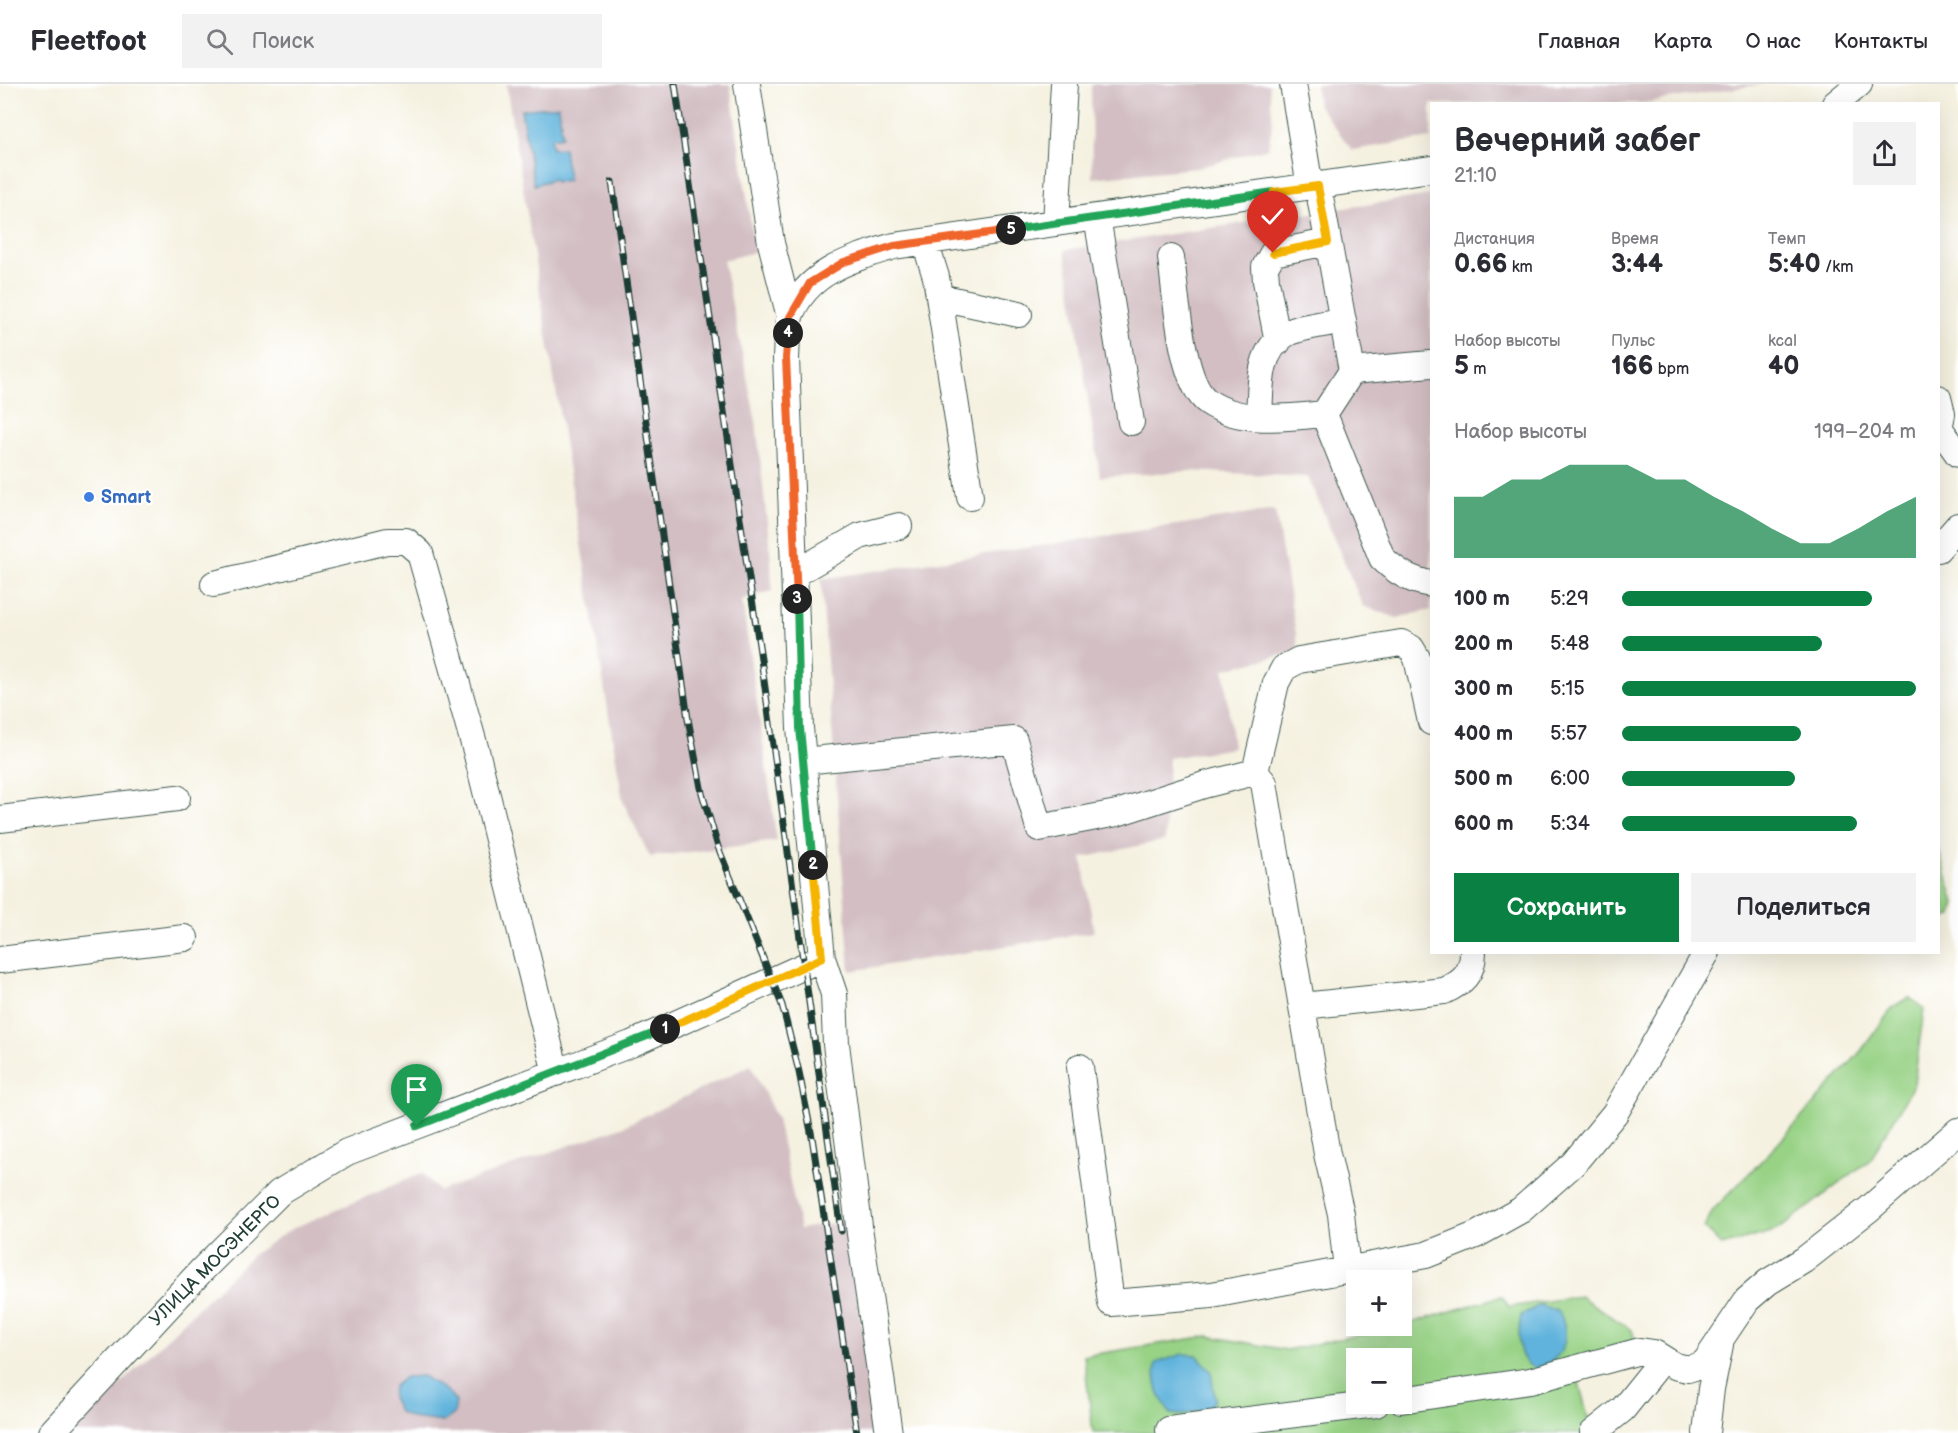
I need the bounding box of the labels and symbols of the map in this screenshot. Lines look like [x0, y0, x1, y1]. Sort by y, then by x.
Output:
pin [1247, 191, 1298, 253]
pin: 5 [996, 215, 1026, 245]
pin: 4 [773, 318, 803, 348]
place label: Smart [101, 487, 151, 508]
marker: Smart [82, 490, 96, 504]
pin: 3 [782, 584, 812, 614]
pin: 2 [798, 850, 828, 880]
pin: 1 [650, 1014, 680, 1044]
pin [391, 1064, 442, 1126]
street label: УЛИЦА МОСЭНЕРГО [145, 1190, 285, 1330]

